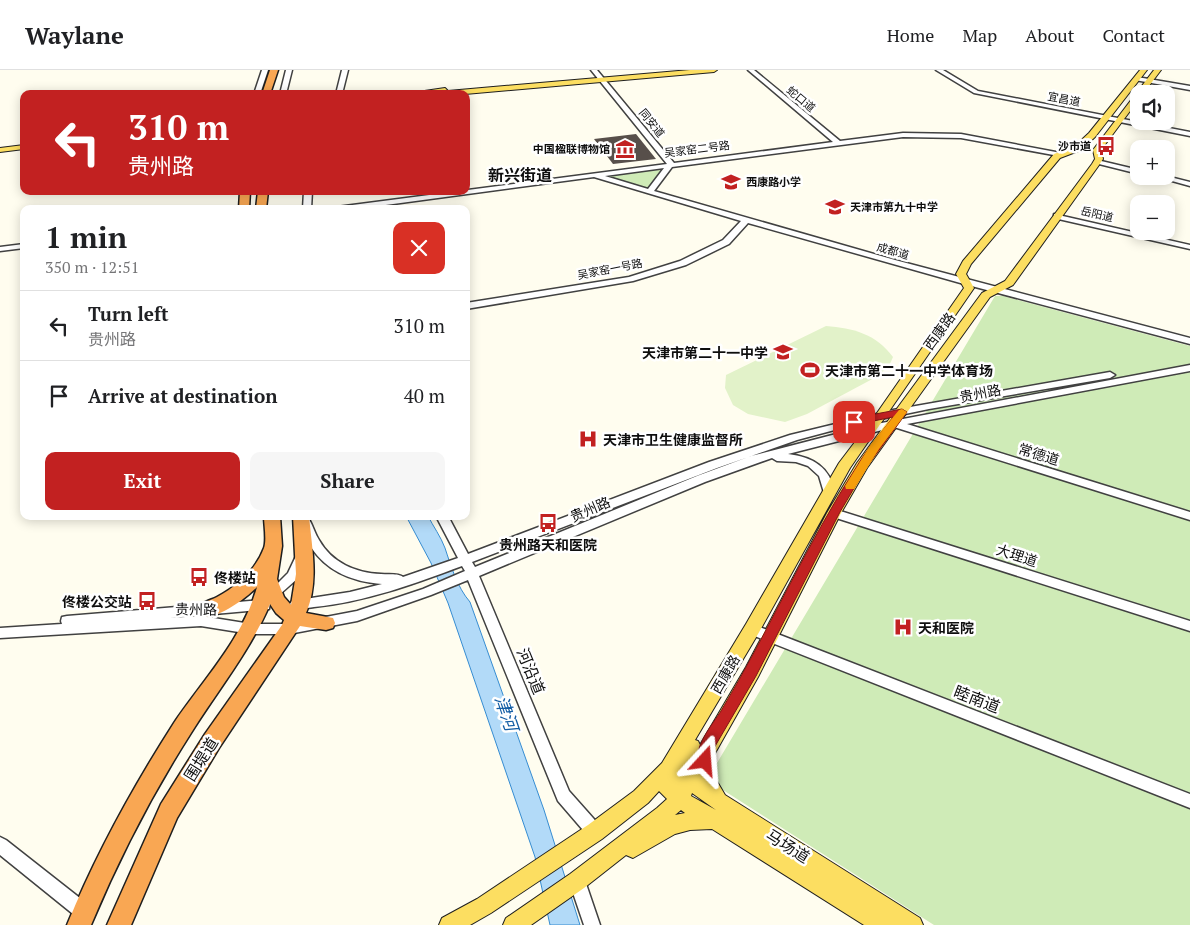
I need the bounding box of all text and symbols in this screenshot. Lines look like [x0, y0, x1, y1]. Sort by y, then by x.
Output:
text: Waylane [25, 19, 124, 51]
text: Home [887, 23, 934, 47]
text: Map [962, 23, 997, 47]
text: About [1025, 23, 1074, 47]
text: Contact [1102, 23, 1165, 47]
street label: 蛇口道 [784, 83, 818, 115]
map controls [1130, 85, 1175, 240]
button: sound [1130, 85, 1175, 130]
street label: 宜昌道 [1046, 89, 1082, 109]
text: 310 m [128, 104, 229, 150]
street label: 同安道 [636, 106, 668, 140]
icon: left [45, 110, 110, 175]
bus stop icon: 沙市道 [1095, 135, 1117, 157]
museum icon: 中国楹联博物馆 [614, 138, 636, 160]
street label: 吴家窑二号路 [663, 138, 731, 160]
place label: 沙市道 [1058, 139, 1091, 153]
button: + [1130, 140, 1175, 185]
place label: 中国楹联博物馆 [533, 142, 610, 156]
text: 贵州路 [128, 151, 194, 180]
district label: 新兴街道 [488, 164, 552, 186]
school or university icon: 西康路小学 [720, 171, 742, 193]
place label: 西康路小学 [746, 175, 801, 189]
button: − [1130, 195, 1175, 240]
school or university icon: 天津市第九十中学 [824, 196, 846, 218]
place label: 天津市第九十中学 [850, 200, 938, 214]
street label: 岳阳道 [1079, 203, 1115, 225]
text: 1 min [45, 217, 127, 257]
button: close [393, 222, 445, 274]
street label: 成都道 [875, 240, 911, 262]
text: 350 m · 12:51 [45, 256, 139, 278]
street label: 吴家窑一号路 [576, 256, 644, 282]
text: Turn left [88, 301, 169, 326]
street label: 西康路 [919, 308, 959, 354]
icon: left [45, 312, 73, 340]
text: 310 m [394, 313, 445, 338]
text: 贵州路 [88, 328, 136, 350]
school or university icon: 天津市第二十一中学 [772, 341, 794, 363]
place label: 天津市第二十一中学 [642, 343, 768, 362]
sports icon: 天津市第二十一中学体育场 [799, 359, 821, 381]
place label: 天津市第二十一中学体育场 [825, 361, 993, 380]
street label: 贵州路 [958, 380, 1002, 406]
icon: arrive [45, 382, 73, 410]
text: Arrive at destination [88, 383, 277, 408]
text: 40 m [404, 383, 445, 408]
pin [833, 401, 875, 443]
icon: arrive [840, 408, 868, 436]
hospital icon: 天津市卫生健康监督所 [577, 428, 599, 450]
place label: 天津市卫生健康监督所 [603, 430, 743, 449]
street label: 常德道 [1016, 439, 1062, 469]
button: Exit [45, 452, 240, 510]
button: Share [250, 452, 445, 510]
street label: 贵州路 [567, 492, 613, 526]
bus stop icon: 贵州路天和医院 [537, 512, 559, 534]
place label: 贵州路天和医院 [499, 535, 597, 554]
street label: 大理道 [994, 539, 1040, 571]
bus stop icon: 佟楼站 [188, 566, 210, 588]
place label: 佟楼站 [214, 568, 256, 587]
bus stop icon: 佟楼公交站 [136, 590, 158, 612]
place label: 佟楼公交站 [62, 592, 132, 611]
street label: 贵州路 [175, 599, 217, 619]
hospital icon: 天和医院 [892, 616, 914, 638]
place label: 天和医院 [918, 618, 974, 637]
street label: 河沿道 [512, 645, 550, 697]
street label: 西康路 [706, 651, 744, 697]
street label: 睦南道 [951, 680, 1003, 718]
water label: 津河 [490, 692, 525, 737]
street label: 围堤道 [179, 733, 223, 785]
position arrow [678, 734, 730, 786]
street label: 马场道 [762, 824, 814, 868]

